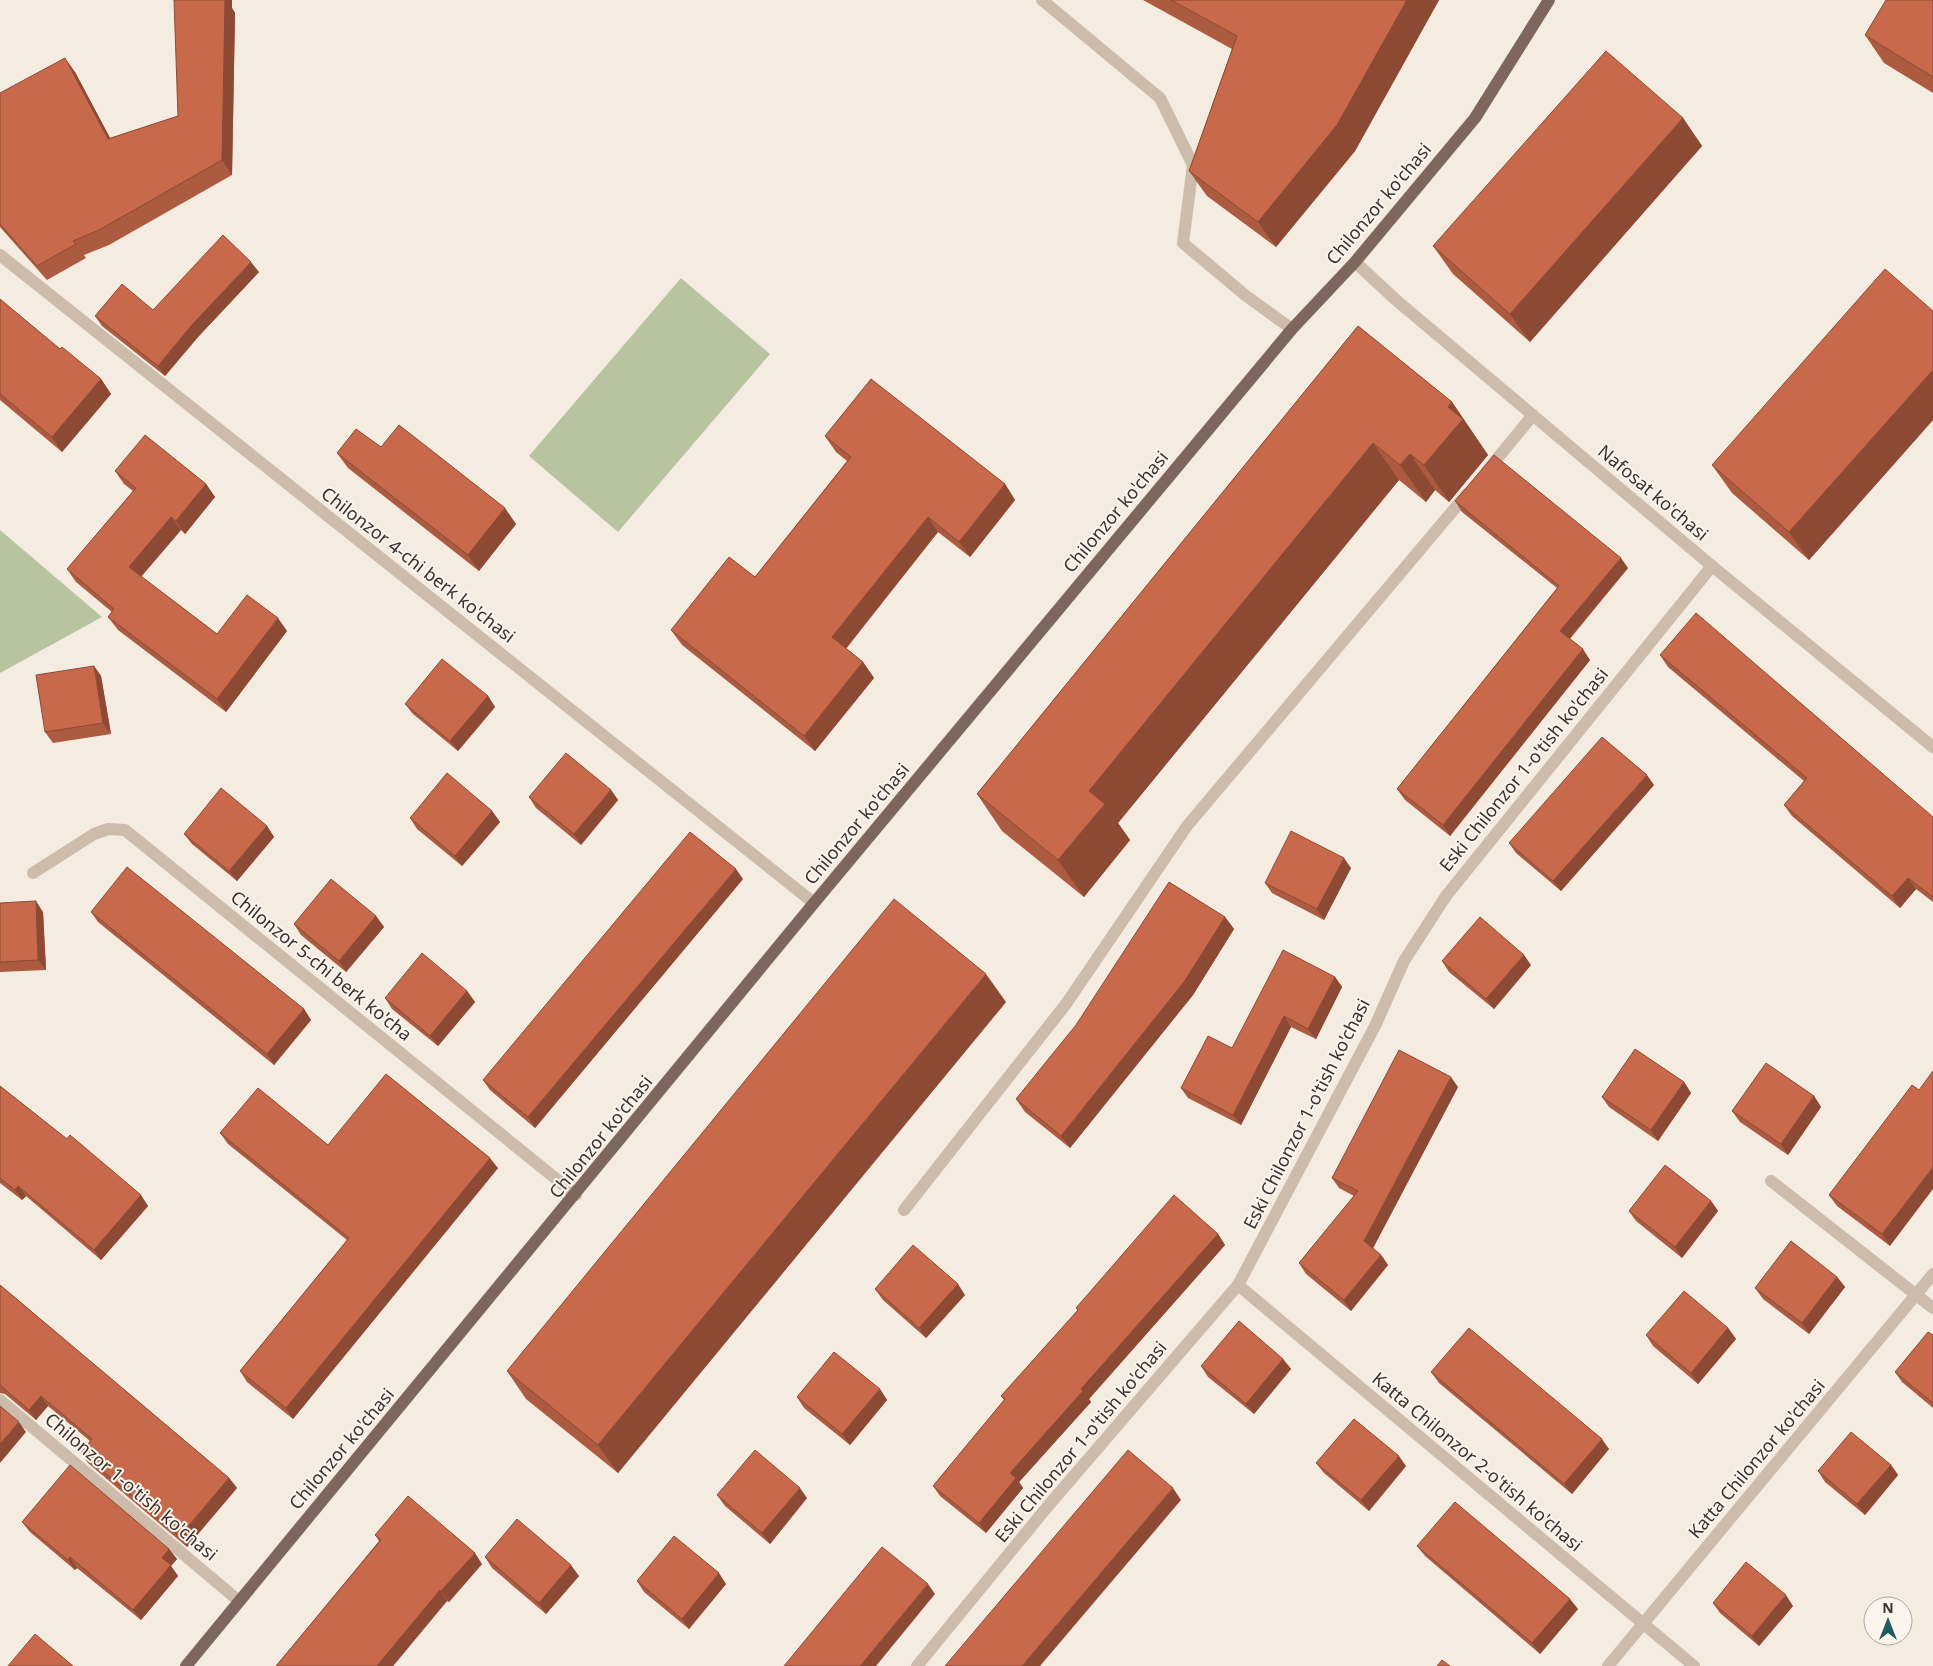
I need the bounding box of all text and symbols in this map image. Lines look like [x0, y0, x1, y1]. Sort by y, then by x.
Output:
street label: Chilonzor ko'chasi [1320, 138, 1436, 269]
street label: Nafosat ko'chasi [1593, 439, 1714, 546]
street label: Chilonzor ko'chasi [1057, 446, 1173, 577]
street label: Chilonzor 4-chi berk ko'chasi [317, 481, 520, 647]
street label: Eski Chilonzor 1-o'tish ko'chasi [1433, 662, 1613, 876]
street label: Chilonzor ko'chasi [798, 758, 914, 889]
street label: Chilonzor 5-chi berk ko'cha [226, 885, 417, 1046]
street label: Eski Chilonzor 1-o'tish ko'chasi [1237, 994, 1375, 1233]
street label: Chilonzor ko'chasi [543, 1070, 657, 1203]
street label: Eski Chilonzor 1-o'tish ko'chasi [989, 1336, 1172, 1547]
street label: Katta Chilonzor 2-o'tish ko'chasi [1368, 1366, 1588, 1556]
street label: Katta Chilonzor ko'chasi [1683, 1374, 1830, 1543]
street label: Chilonzor ko'chasi [283, 1383, 399, 1514]
street label: Chilonzor 1-o'tish ko'chasi [40, 1407, 223, 1566]
north arrow [1863, 1596, 1913, 1646]
text: N [1882, 1598, 1894, 1617]

